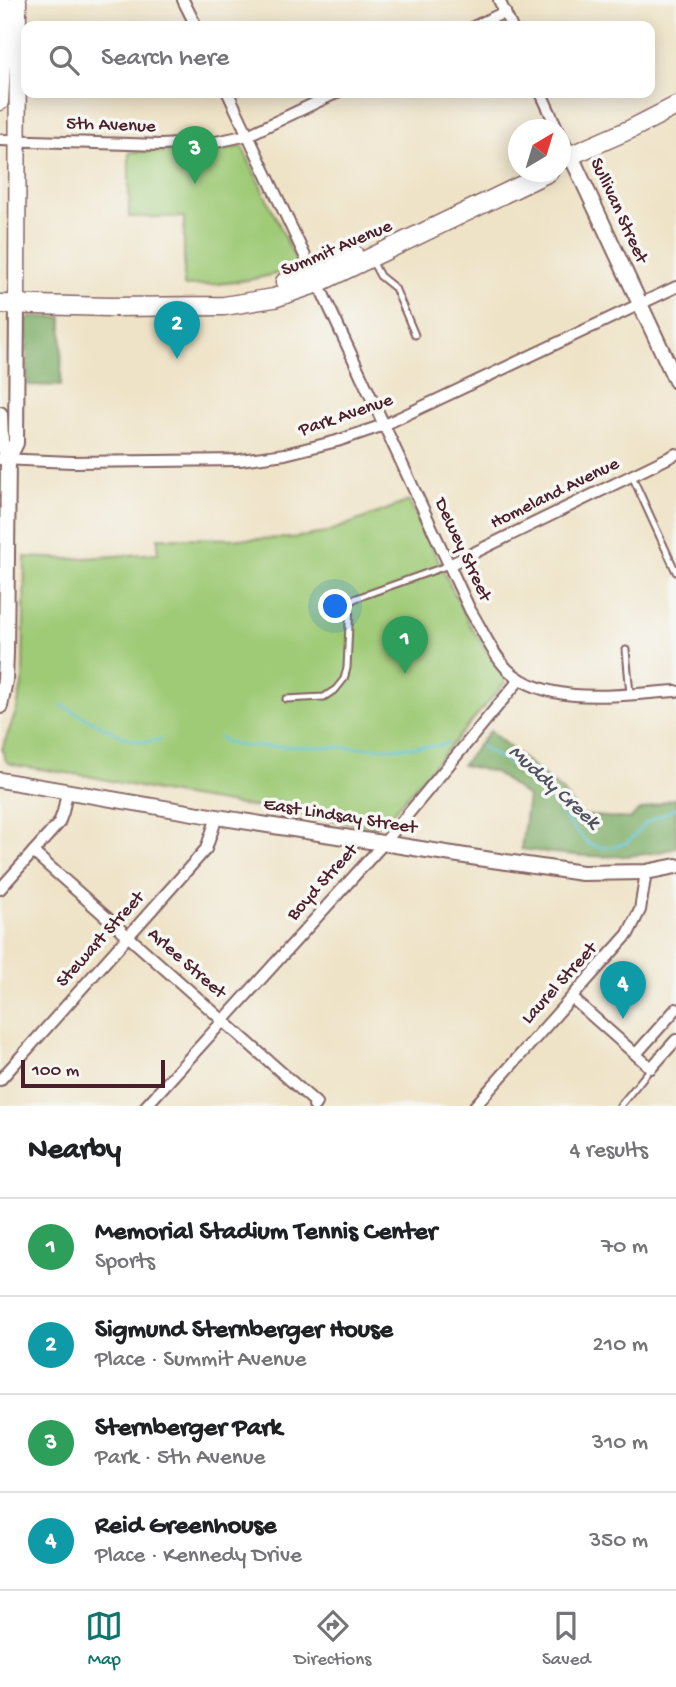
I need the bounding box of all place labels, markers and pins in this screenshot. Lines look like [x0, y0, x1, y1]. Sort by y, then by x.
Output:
pin: 3 [172, 126, 218, 184]
pin: 2 [154, 301, 200, 359]
pin: 1 [382, 616, 428, 674]
pin: 4 [600, 961, 646, 1019]

